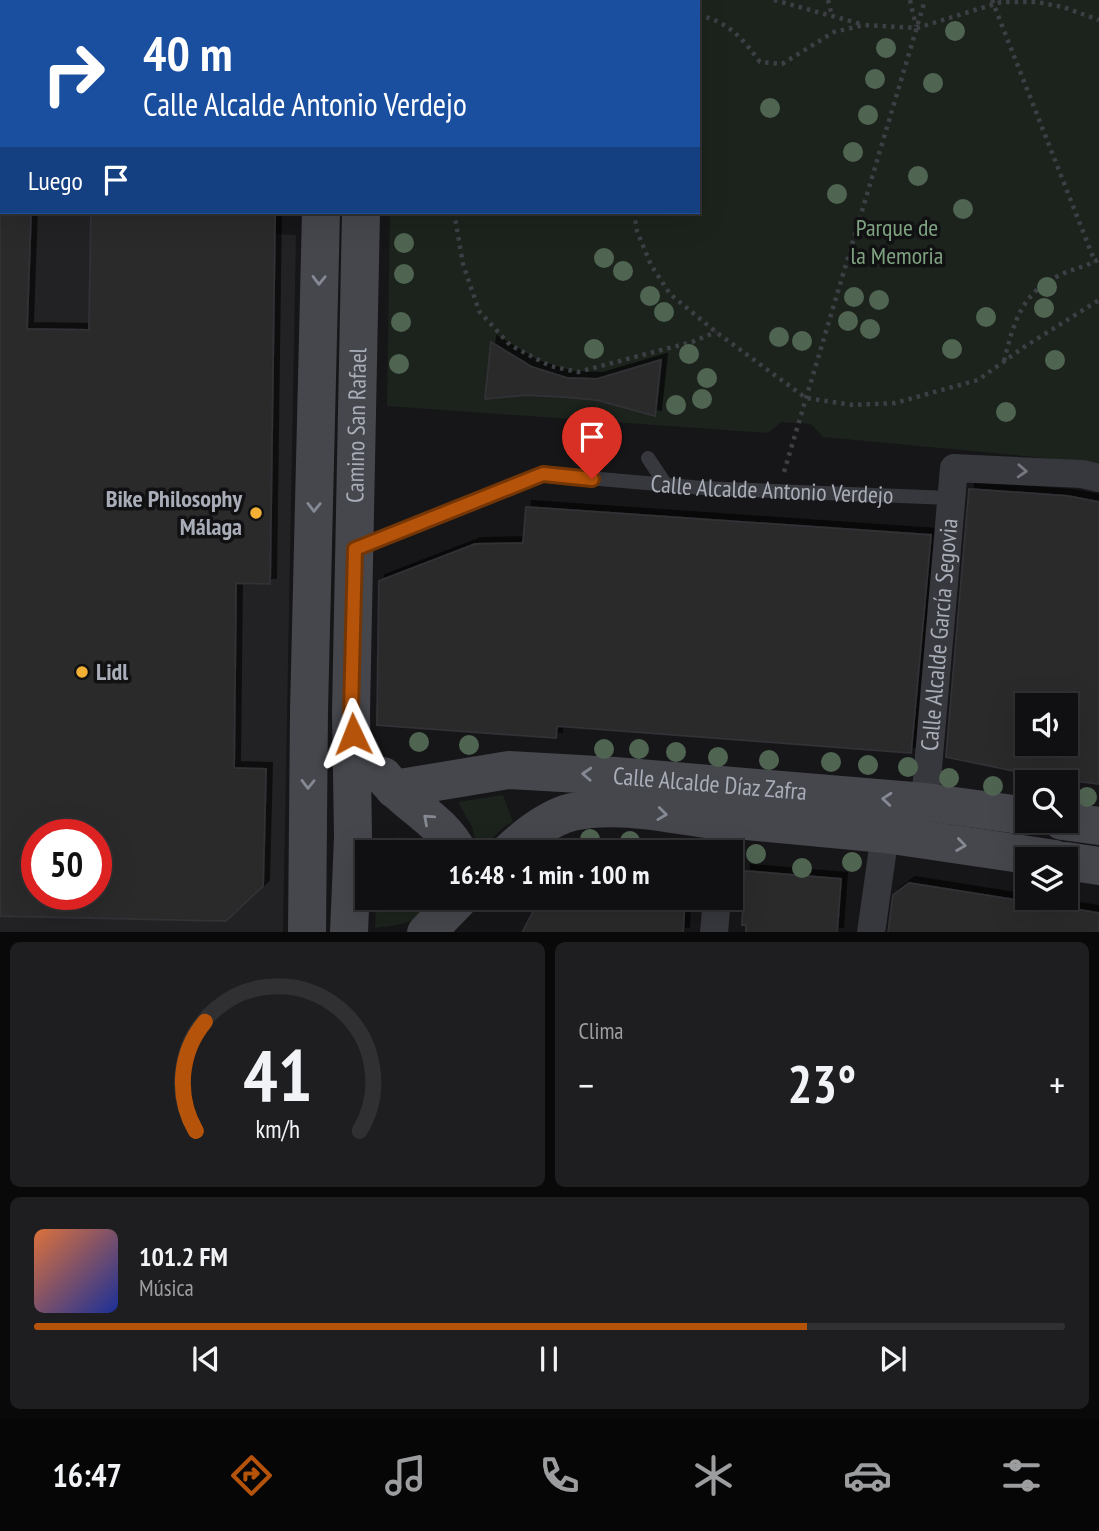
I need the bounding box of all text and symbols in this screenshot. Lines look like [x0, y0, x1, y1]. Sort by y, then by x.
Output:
text: 40 m [143, 21, 232, 85]
icon: right [28, 28, 119, 119]
text: Calle Alcalde Antonio Verdejo [143, 83, 467, 125]
icon: arrive [97, 161, 135, 199]
text: Luego [28, 164, 83, 197]
park label: Parque de la Memoria [851, 212, 943, 271]
one-way arrow [312, 275, 327, 286]
street label: Camino San Rafael [339, 347, 373, 503]
pin [562, 407, 622, 479]
icon: arrive [573, 418, 611, 456]
one-way arrow [1017, 464, 1028, 479]
street label: Calle Alcalde Antonio Verdejo [650, 467, 894, 511]
place label: Bike Philosophy Málaga [106, 483, 242, 542]
one-way arrow [306, 503, 322, 513]
marker: Bike Philosophy Málaga [248, 505, 264, 521]
street label: Calle Alcalde García Segovia [914, 517, 965, 752]
place label: Lidl [96, 656, 128, 687]
marker: Lidl [74, 664, 90, 680]
map controls [1015, 693, 1078, 910]
button: sound [1015, 693, 1078, 756]
position arrow [316, 697, 390, 771]
street label: Calle Alcalde Díaz Zafra [612, 760, 808, 807]
one-way arrow [581, 767, 592, 782]
button: search [1015, 770, 1078, 833]
one-way arrow [300, 779, 316, 790]
one-way arrow [881, 792, 892, 807]
one-way arrow [656, 806, 668, 821]
one-way arrow [423, 815, 436, 827]
speed limit sign: 50 [21, 819, 112, 910]
one-way arrow [955, 838, 967, 853]
button: layers [1015, 847, 1078, 910]
text: 16:48 · 1 min · 100 m [449, 858, 649, 891]
text: Clima [579, 1016, 624, 1045]
text: 41 [242, 1027, 312, 1121]
text: 23° [787, 1050, 856, 1117]
text: − [579, 1060, 594, 1109]
text: + [1049, 1060, 1065, 1109]
text: km/h [255, 1112, 299, 1144]
text: 101.2 FM [139, 1240, 228, 1273]
text: Música [139, 1273, 194, 1302]
icon: previous [187, 1340, 225, 1378]
icon: pause [530, 1340, 568, 1378]
icon: next [874, 1340, 912, 1378]
icon: directions [227, 1451, 276, 1500]
icon: music [381, 1451, 430, 1500]
icon: phone [535, 1451, 584, 1500]
icon: climate [689, 1451, 738, 1500]
icon: car [843, 1451, 892, 1500]
icon: filters [997, 1451, 1046, 1500]
text: 16:47 [53, 1454, 122, 1496]

